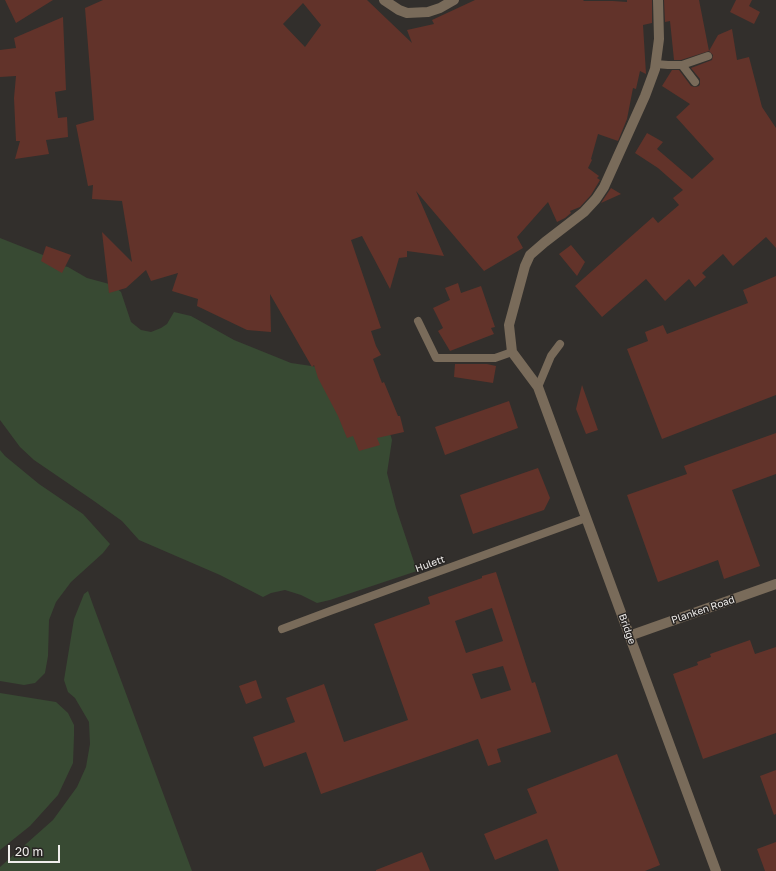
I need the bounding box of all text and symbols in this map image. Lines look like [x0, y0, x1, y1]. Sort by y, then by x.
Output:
street label: Hulett [414, 553, 446, 575]
street label: Planken Road [670, 594, 736, 626]
street label: Bridge [616, 612, 638, 646]
scale bar [10, 837, 62, 863]
text: 20 m [15, 844, 43, 859]

